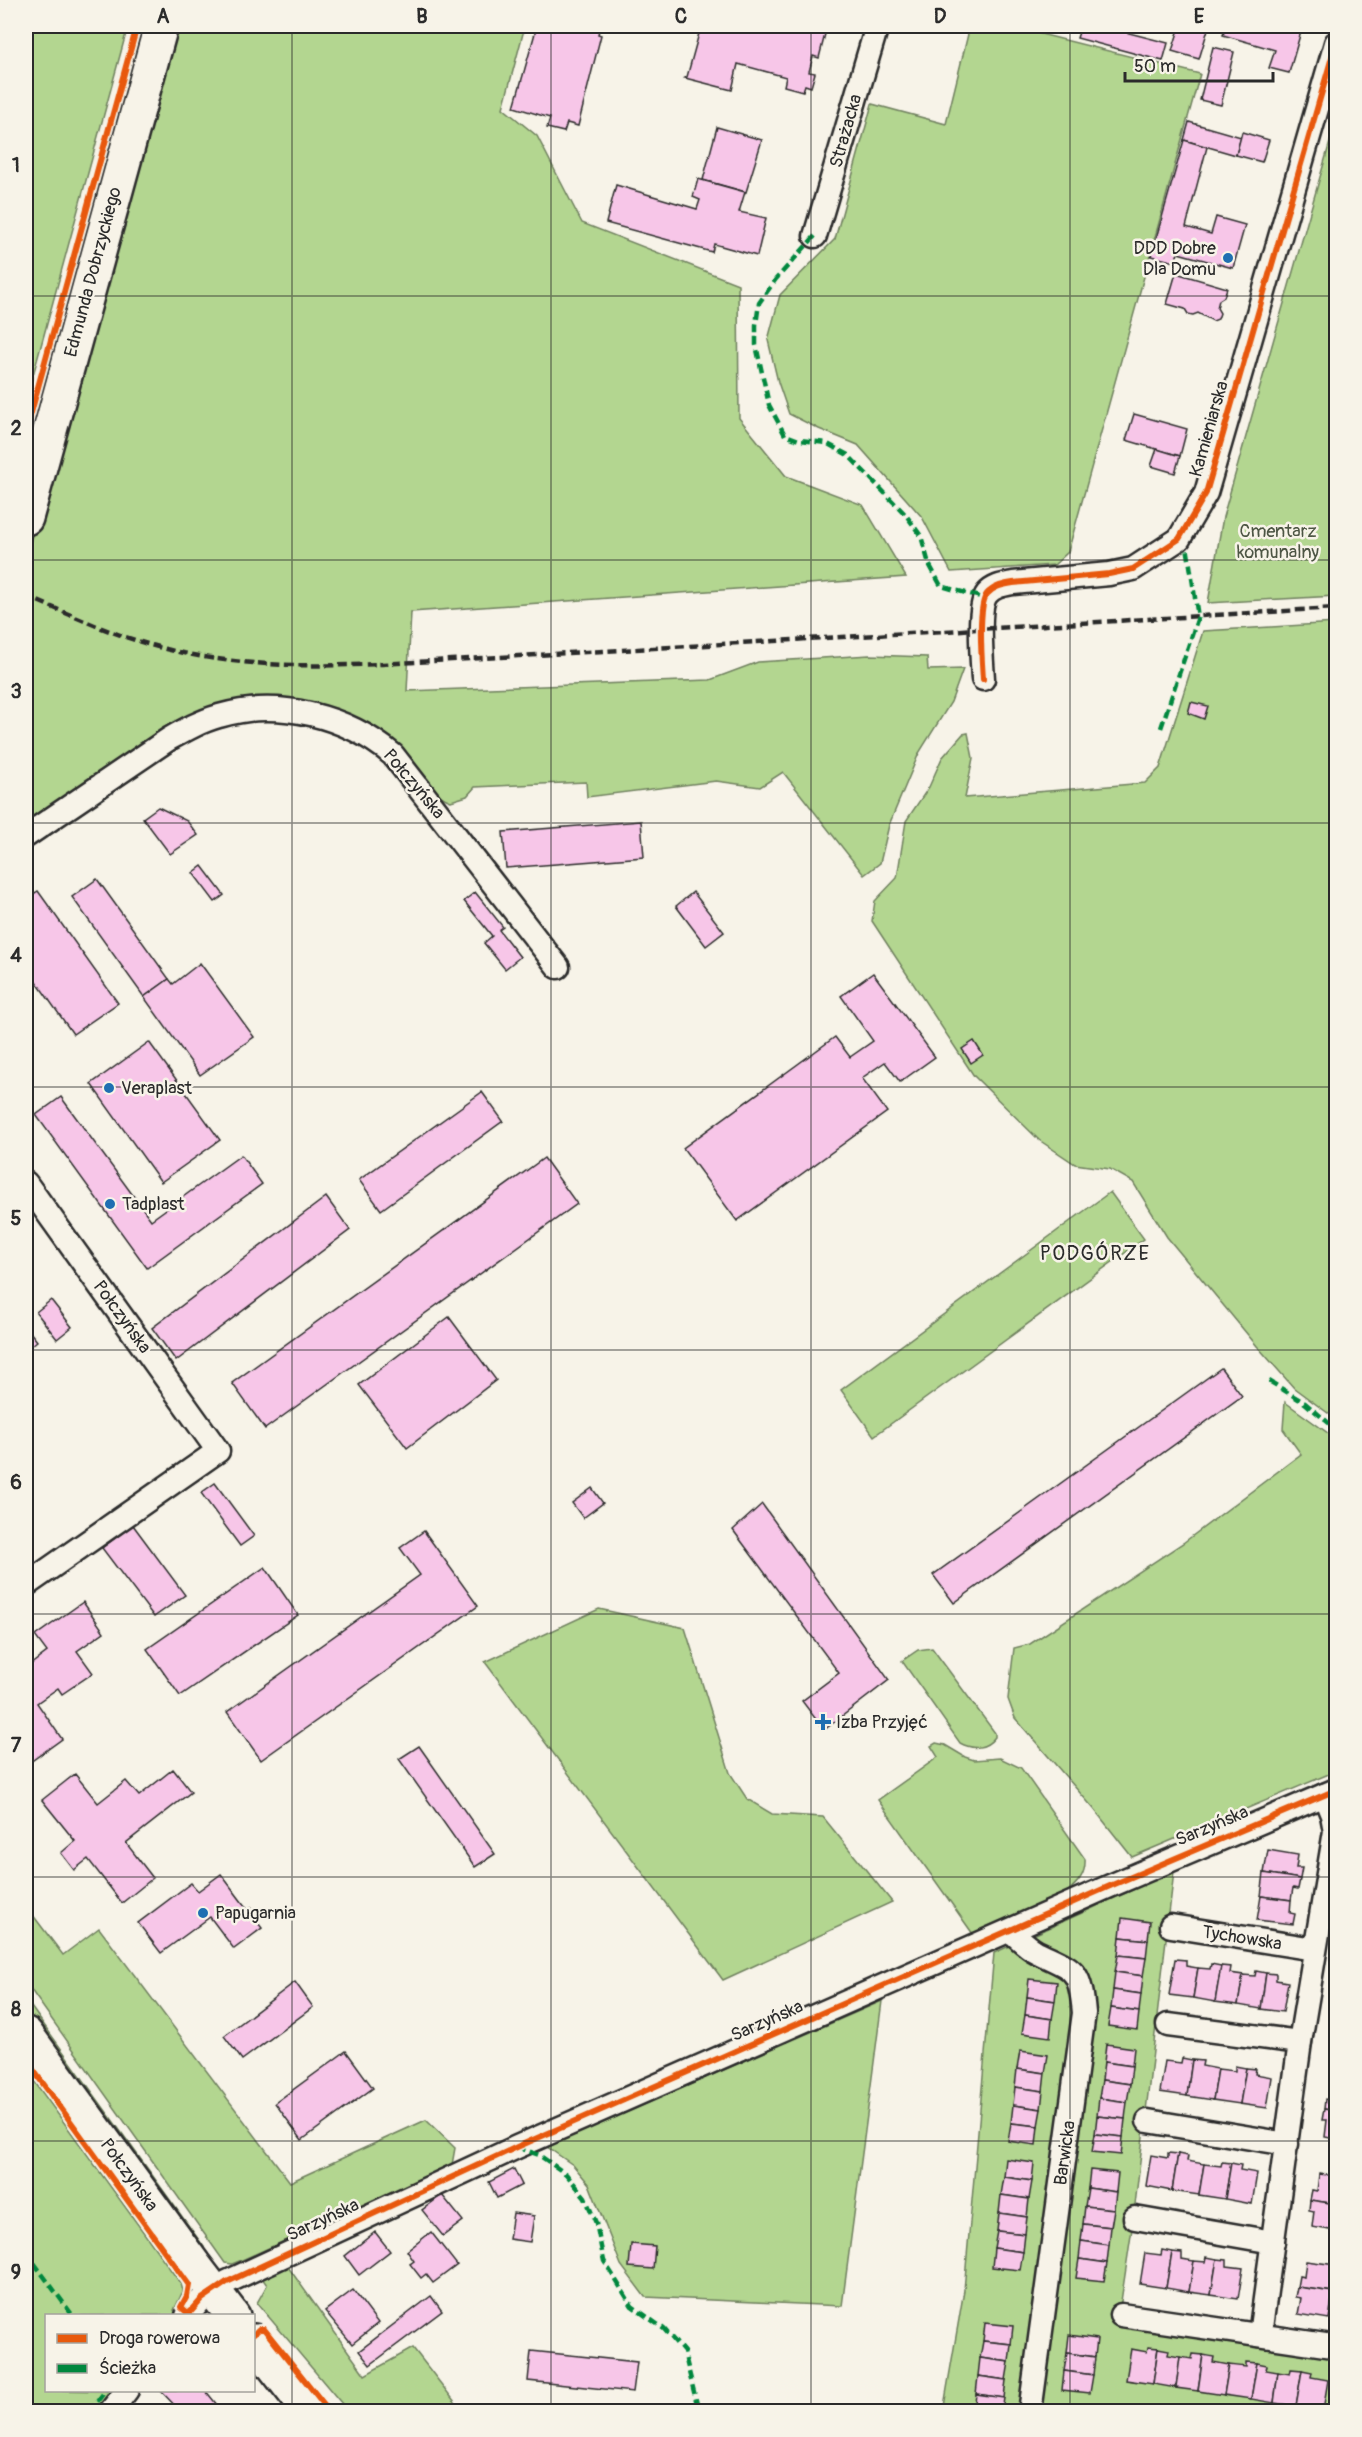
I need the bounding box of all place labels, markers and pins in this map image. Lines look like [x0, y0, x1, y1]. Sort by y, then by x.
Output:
place label: DDD Dobre Dla Domu [1134, 237, 1216, 281]
marker: DDD Dobre Dla Domu [1221, 251, 1235, 265]
place label: Veraplast [121, 1077, 193, 1100]
marker: Veraplast [102, 1081, 116, 1095]
place label: Tadplast [122, 1193, 185, 1216]
marker: Tadplast [103, 1197, 117, 1211]
place label: Izba Przyjęć [836, 1711, 928, 1734]
marker: Izba Przyjęć [814, 1713, 832, 1731]
place label: Papugarnia [215, 1902, 296, 1925]
marker: Papugarnia [196, 1906, 210, 1920]

